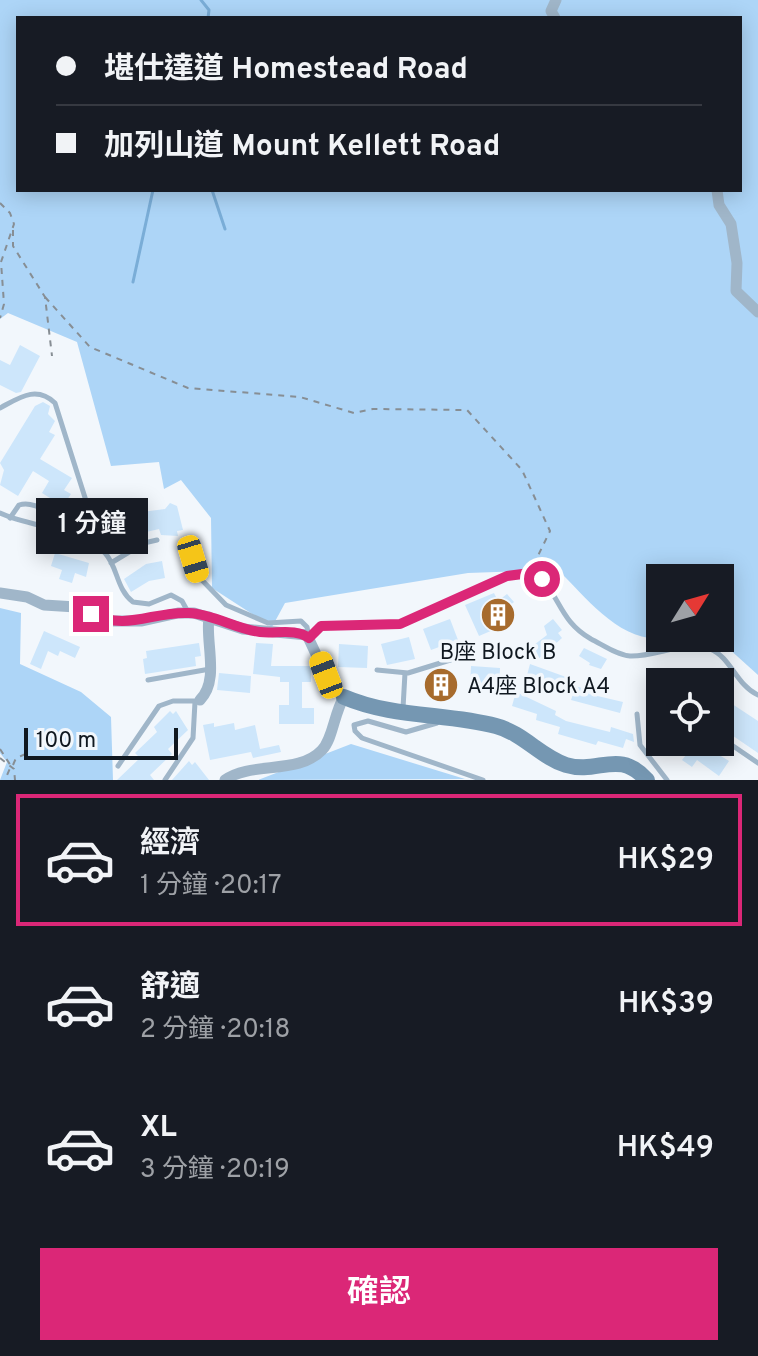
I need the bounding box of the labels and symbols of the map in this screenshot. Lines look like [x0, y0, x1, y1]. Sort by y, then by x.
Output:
callout: 1 分鐘 [35, 498, 147, 554]
car [175, 533, 211, 585]
route start [524, 561, 560, 597]
north arrow [646, 564, 734, 652]
route end [73, 596, 109, 632]
building icon: B座 Block B [479, 596, 517, 634]
place label: B座 Block B [440, 640, 556, 667]
car [306, 648, 346, 702]
building icon: A4座 Block A4 [422, 666, 460, 704]
place label: A4座 Block A4 [467, 674, 610, 701]
scale bar [24, 724, 178, 760]

